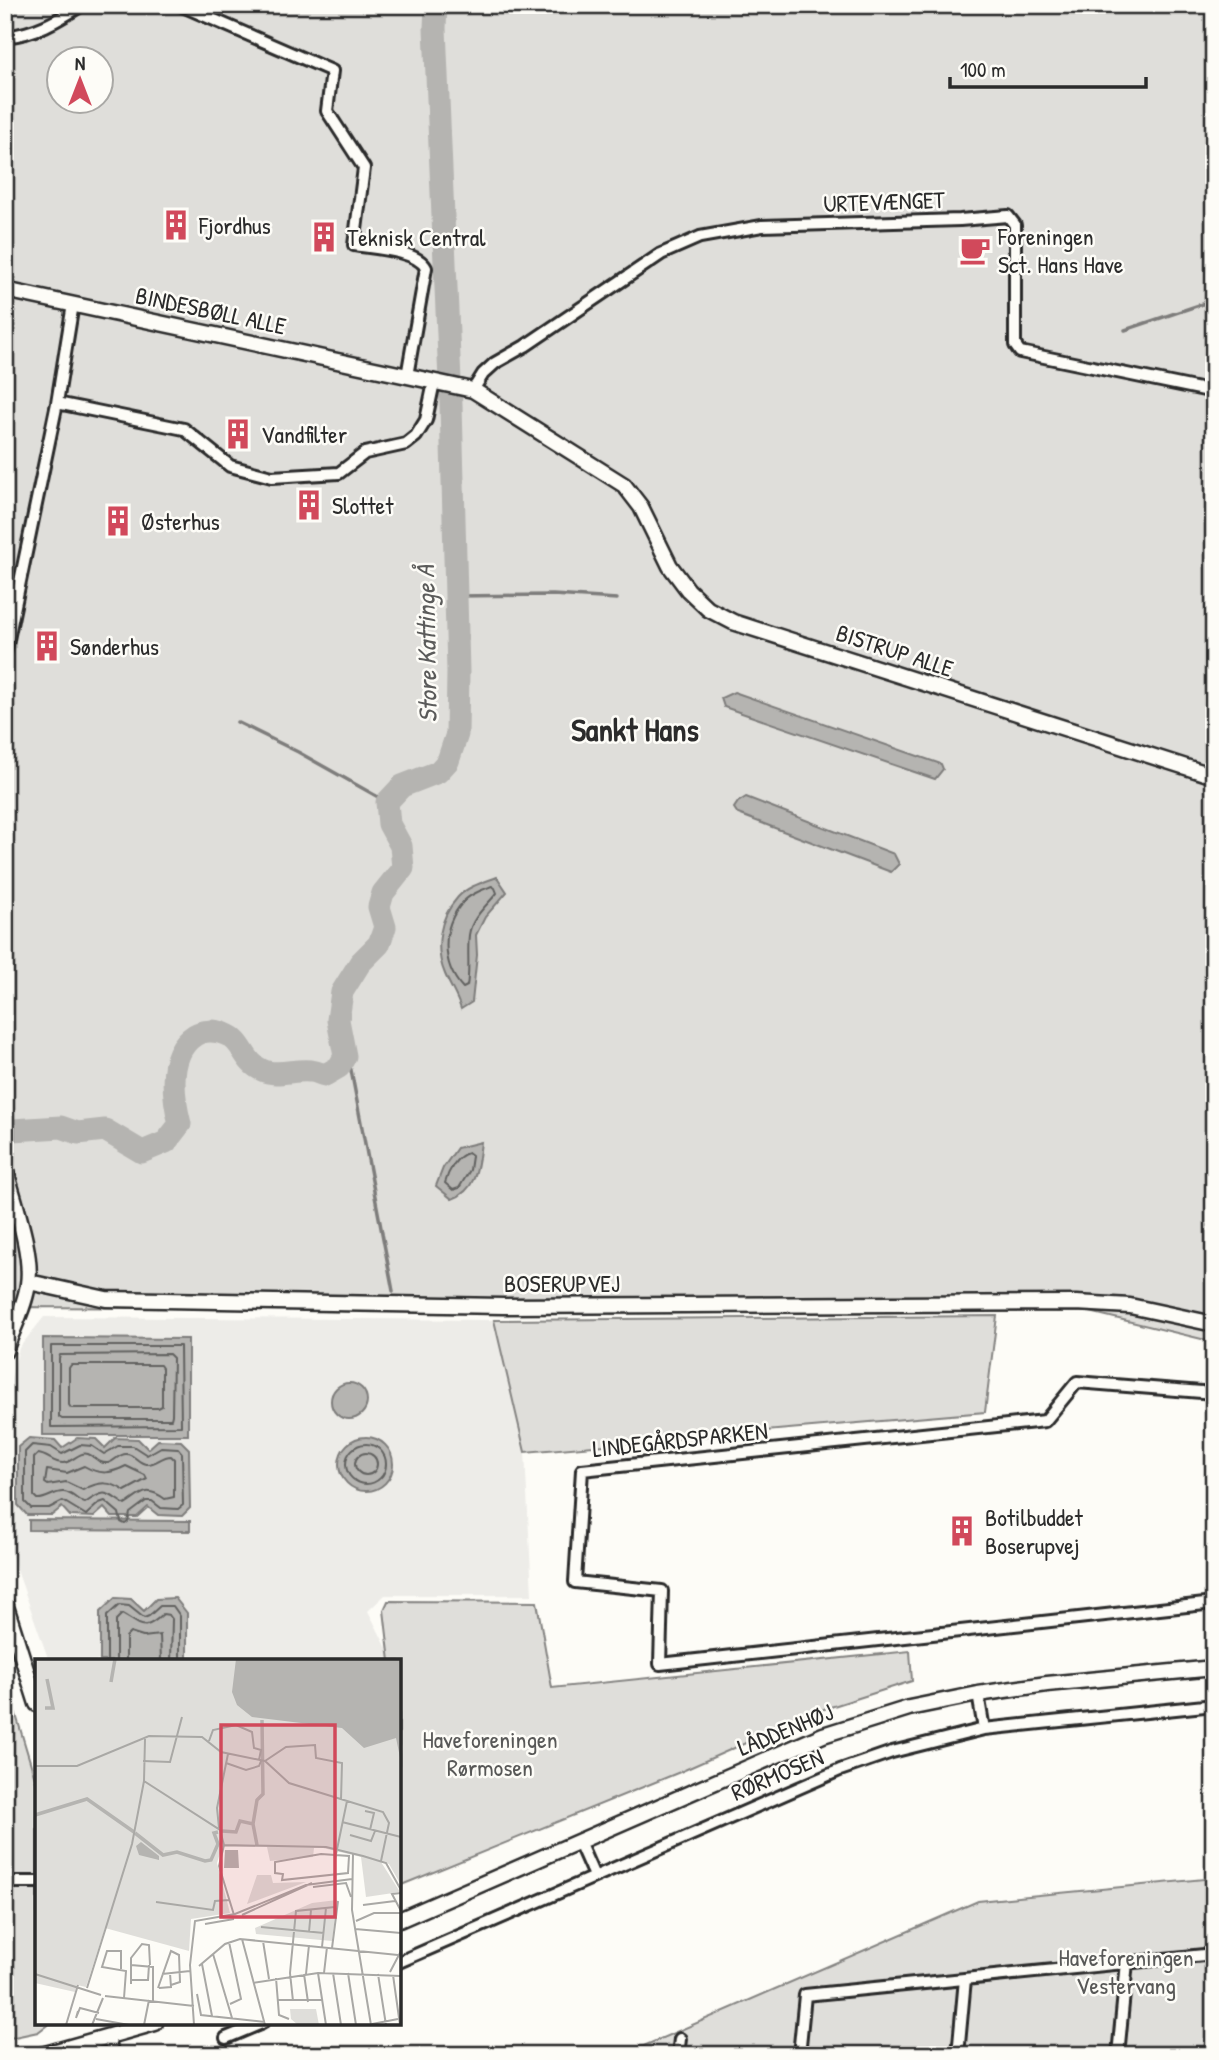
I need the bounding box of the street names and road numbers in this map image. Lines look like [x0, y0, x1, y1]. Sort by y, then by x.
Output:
street label: URTEVÆNGET [823, 183, 946, 219]
street label: BINDESBØLL ALLE [133, 278, 290, 342]
street label: BISTRUP ALLE [832, 616, 958, 684]
street label: BOSERUPVEJ [504, 1267, 620, 1299]
street label: LINDEGÅRDSPARKEN [591, 1414, 769, 1464]
street label: LÅDDENHØJ [732, 1695, 838, 1763]
street label: RØRMOSEN [726, 1740, 828, 1808]

